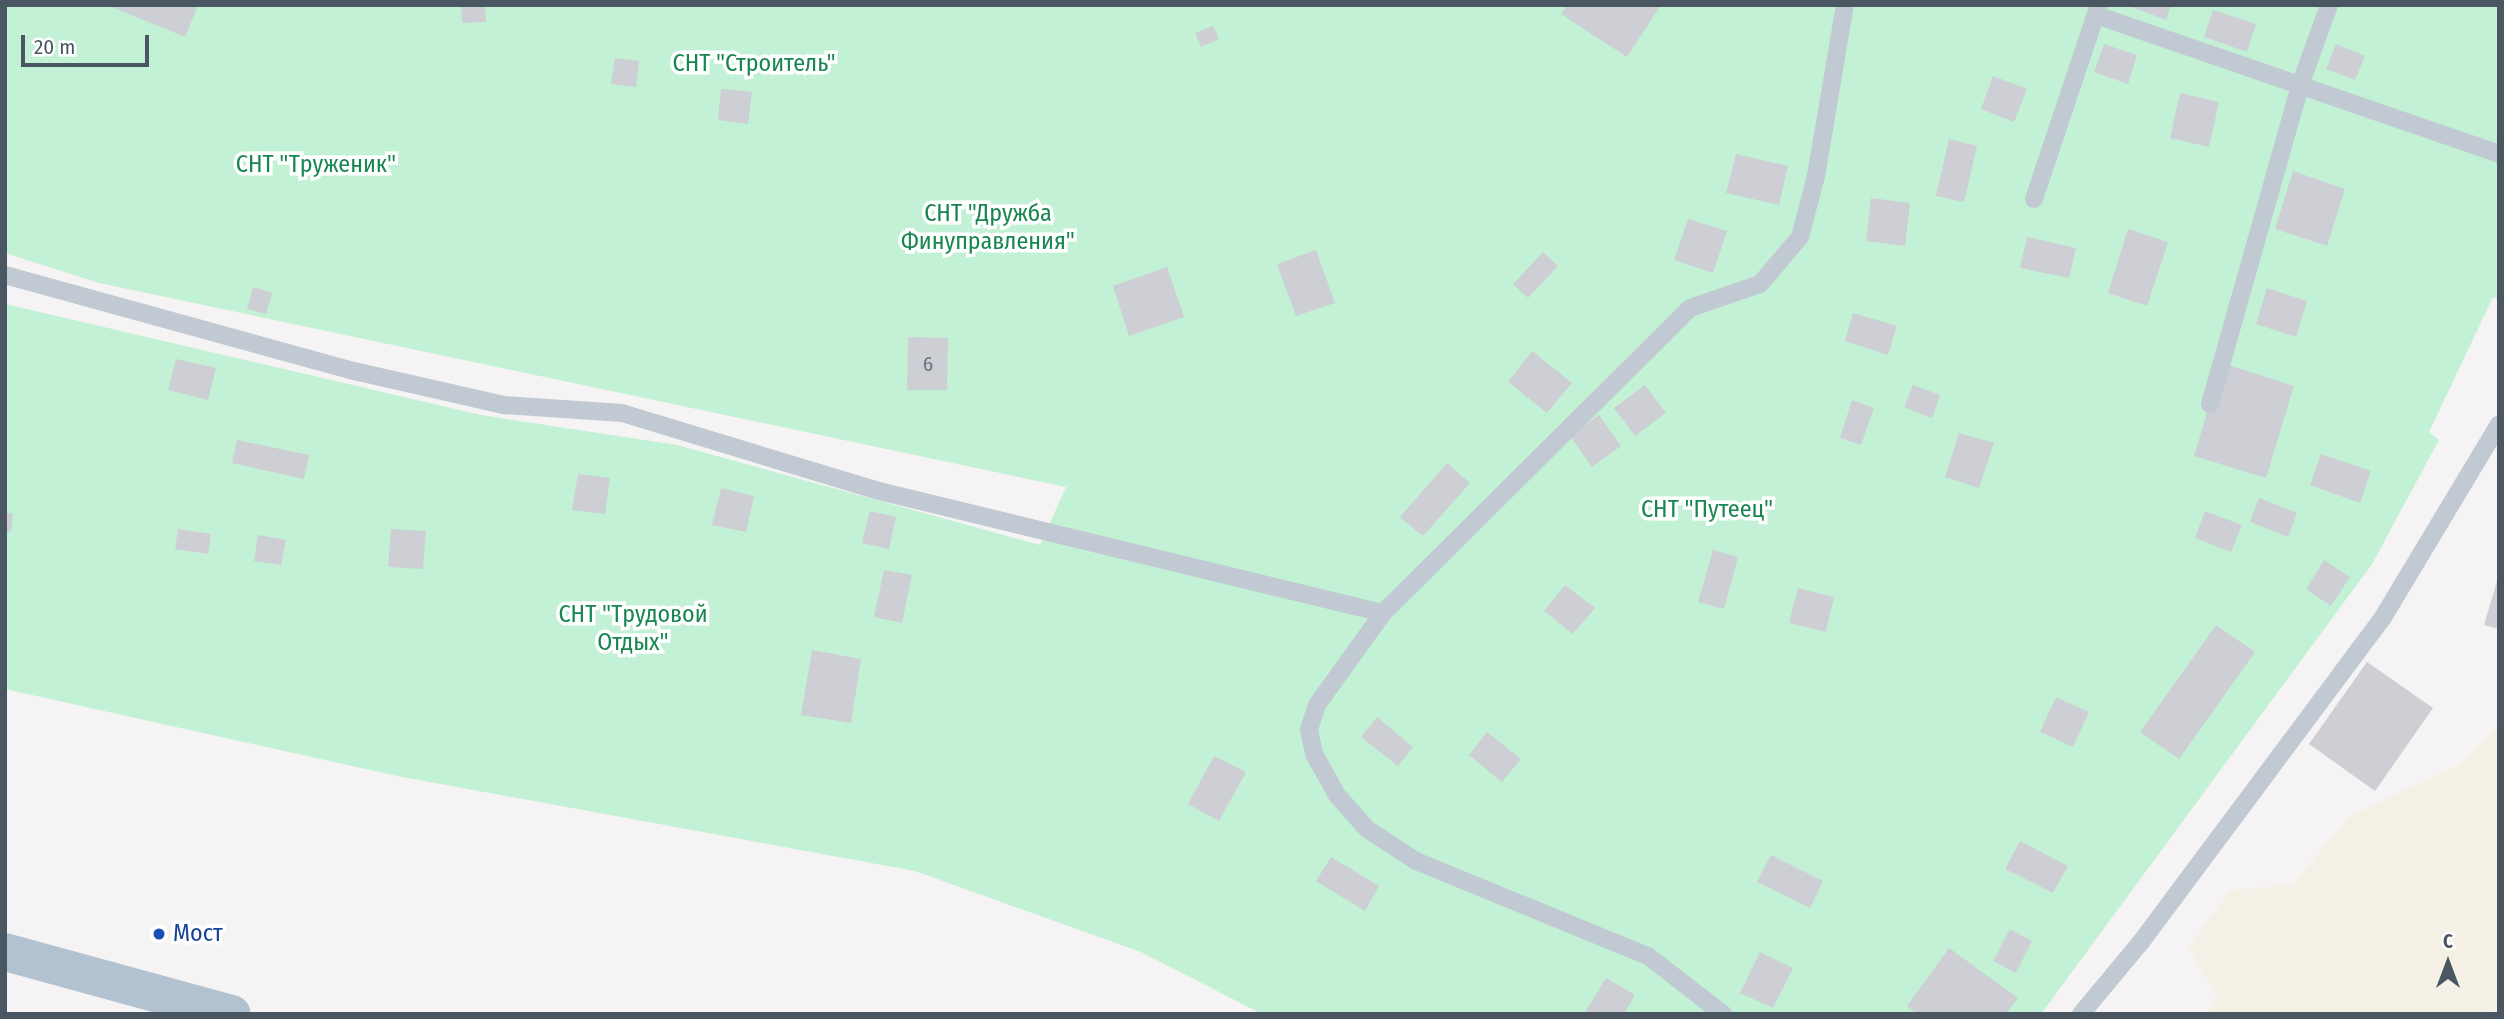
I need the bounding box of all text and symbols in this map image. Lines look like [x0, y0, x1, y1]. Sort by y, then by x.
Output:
scale bar [24, 21, 152, 65]
text: 20 m [34, 34, 75, 60]
park label: СНТ "Строитель" [673, 50, 835, 78]
park label: СНТ "Труженик" [236, 151, 396, 179]
park label: СНТ "Дружба Финуправления" [901, 200, 1075, 256]
house number: 6 [923, 351, 933, 377]
park label: СНТ "Путеец" [1641, 496, 1773, 524]
park label: СНТ "Трудовой Отдых" [558, 601, 708, 657]
place label: Мост [173, 920, 223, 948]
marker: Мост [151, 926, 167, 942]
north arrow [2413, 928, 2483, 998]
text: С [2443, 930, 2453, 953]

